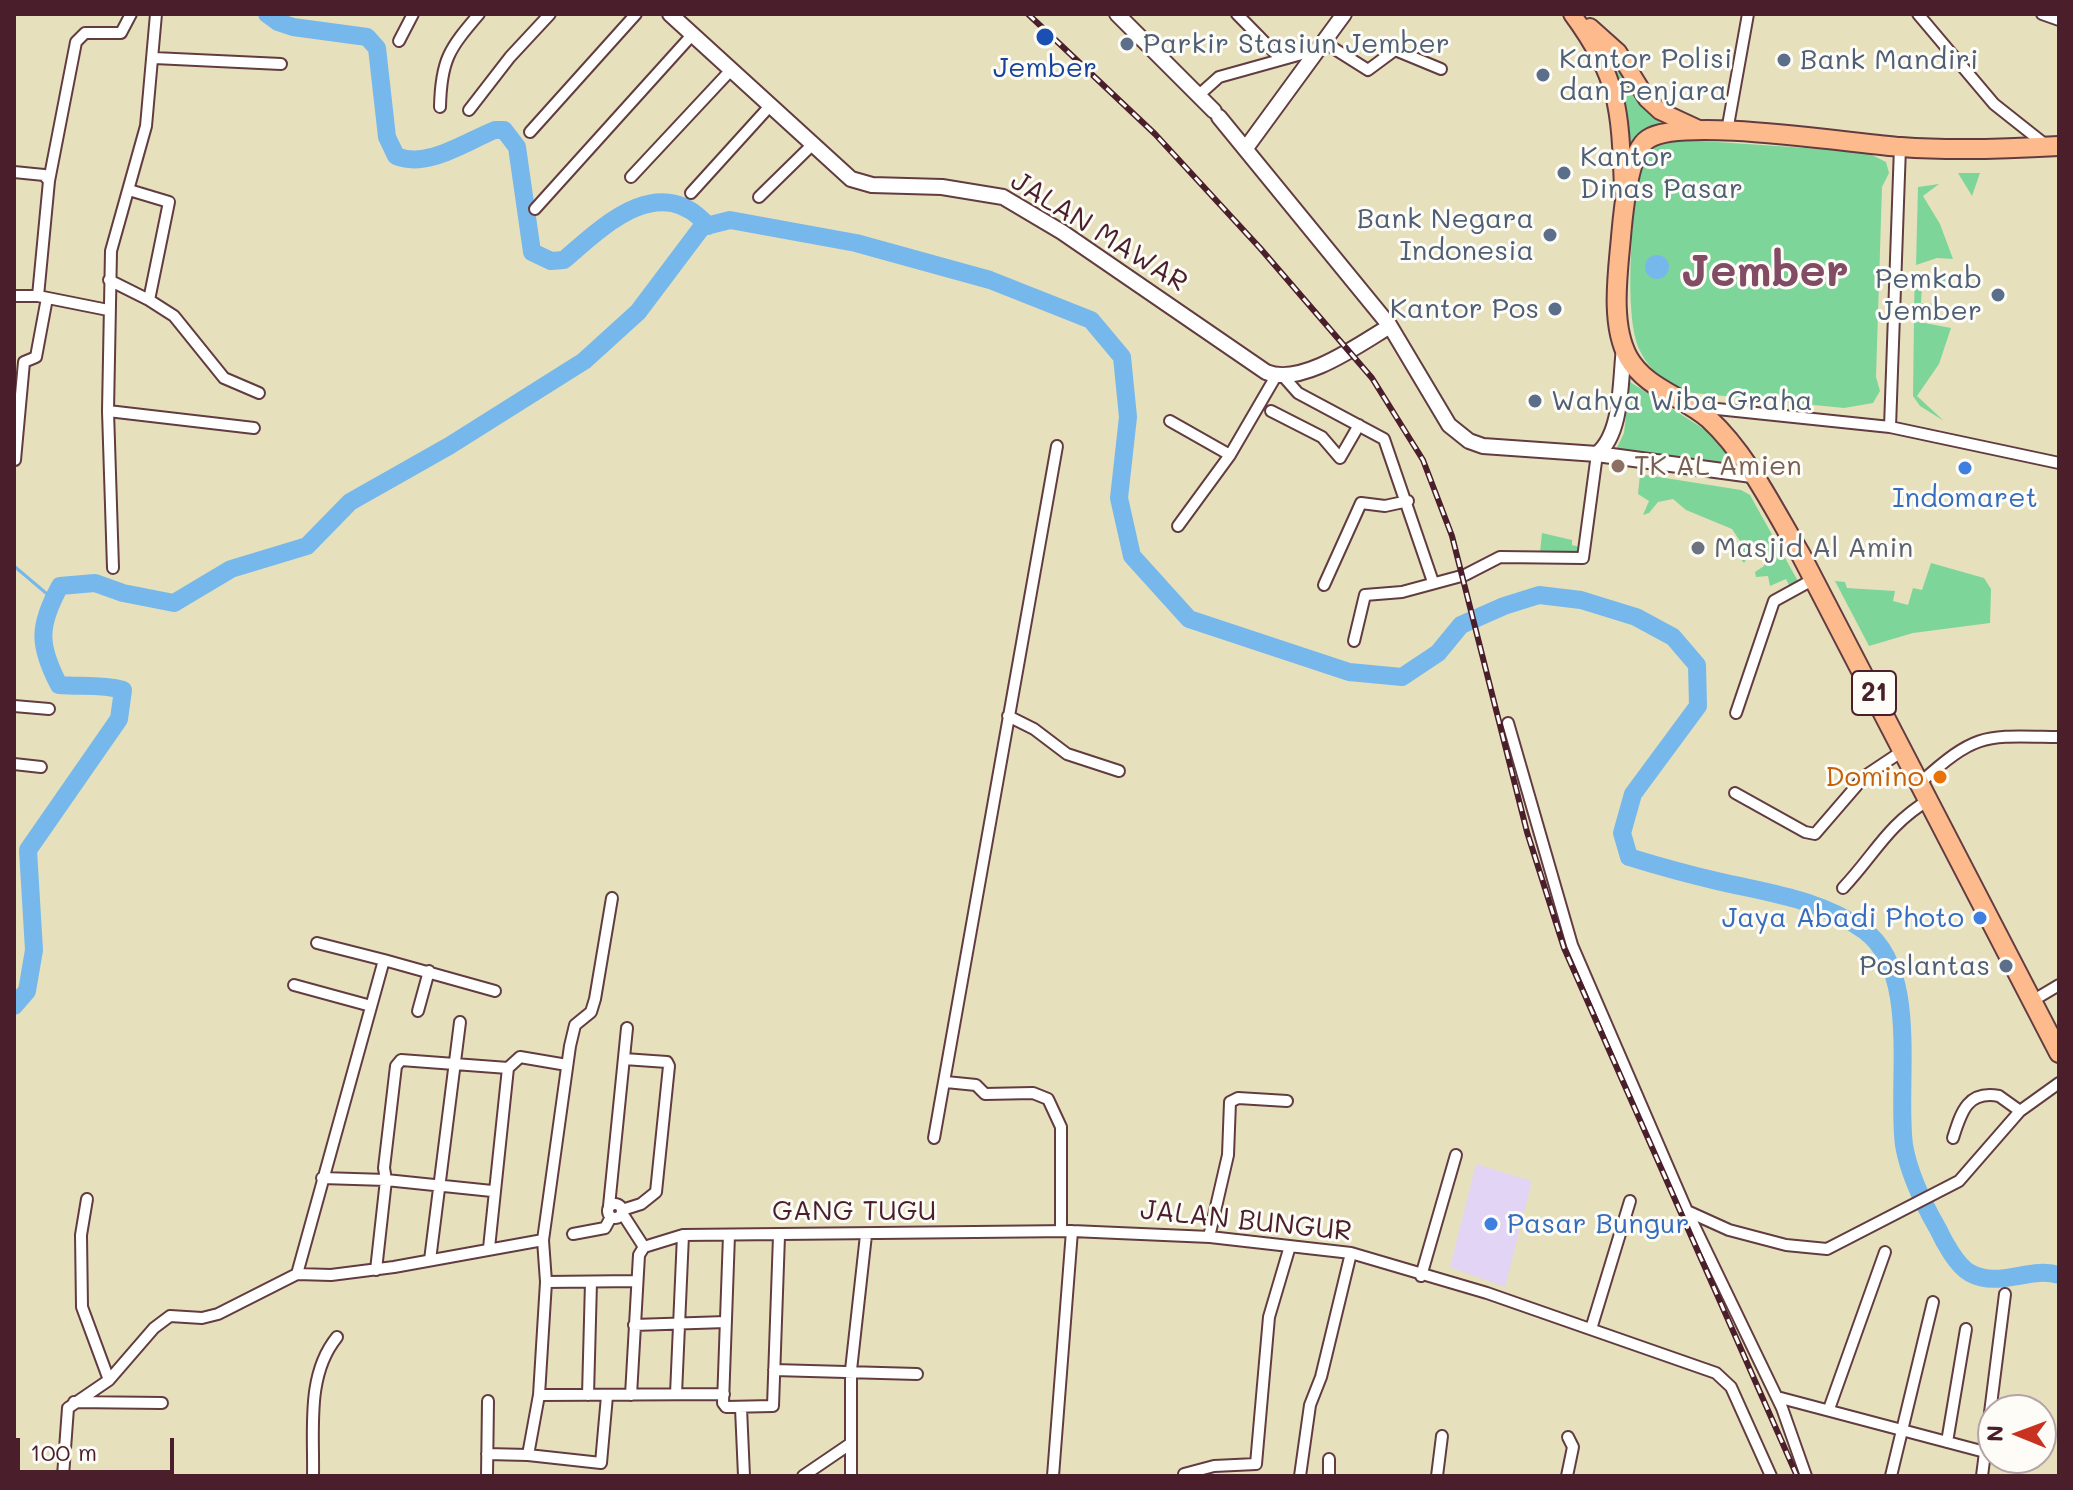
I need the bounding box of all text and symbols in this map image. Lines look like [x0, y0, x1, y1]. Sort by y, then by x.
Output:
marker: Jember [1034, 26, 1056, 48]
place label: Parkir Stasiun Jember [1143, 27, 1450, 61]
marker: Parkir Stasiun Jember [1118, 35, 1136, 53]
place label: Kantor Polisi dan Penjara [1559, 42, 1732, 108]
place label: Bank Mandiri [1800, 43, 1978, 77]
place label: Jember [993, 51, 1097, 85]
marker: Bank Mandiri [1775, 51, 1793, 69]
marker: Kantor Polisi dan Penjara [1534, 66, 1552, 84]
place label: Kantor Dinas Pasar [1580, 140, 1743, 206]
street label: JALAN MAWAR [1004, 164, 1194, 300]
marker: Kantor Dinas Pasar [1555, 164, 1573, 182]
place label: Bank Negara Indonesia [1357, 202, 1534, 268]
marker: Bank Negara Indonesia [1541, 226, 1559, 244]
district label: Jember [1681, 246, 1849, 298]
place label: Pemkab Jember [1875, 262, 1982, 328]
marker: Pemkab Jember [1989, 286, 2007, 304]
place label: Kantor Pos [1390, 292, 1539, 326]
marker: Kantor Pos [1546, 300, 1564, 318]
place label: Wahya Wiba Graha [1551, 384, 1813, 418]
marker: Wahya Wiba Graha [1526, 392, 1544, 410]
place label: TK AL Amien [1634, 449, 1802, 483]
marker: TK AL Amien [1609, 457, 1627, 475]
marker: Indomaret [1956, 459, 1974, 477]
place label: Indomaret [1892, 481, 2038, 515]
place label: Masjid Al Amin [1714, 531, 1913, 565]
marker: Masjid Al Amin [1689, 539, 1707, 557]
road number: 21 [1852, 671, 1896, 715]
place label: Domino [1825, 760, 1924, 794]
marker: Domino [1931, 768, 1949, 786]
place label: Jaya Abadi Photo [1722, 901, 1964, 935]
marker: Jaya Abadi Photo [1971, 909, 1989, 927]
place label: Poslantas [1859, 949, 1990, 983]
marker: Poslantas [1997, 957, 2015, 975]
street label: JALAN BUNGUR [1139, 1193, 1353, 1249]
street label: GANG TUGU [772, 1194, 936, 1228]
place label: Pasar Bungur [1507, 1207, 1689, 1241]
marker: Pasar Bungur [1482, 1215, 1500, 1233]
north arrow [1977, 1394, 2057, 1474]
scale bar [20, 1422, 178, 1472]
text: N [1980, 1425, 2009, 1442]
text: 100 m [30, 1436, 97, 1467]

